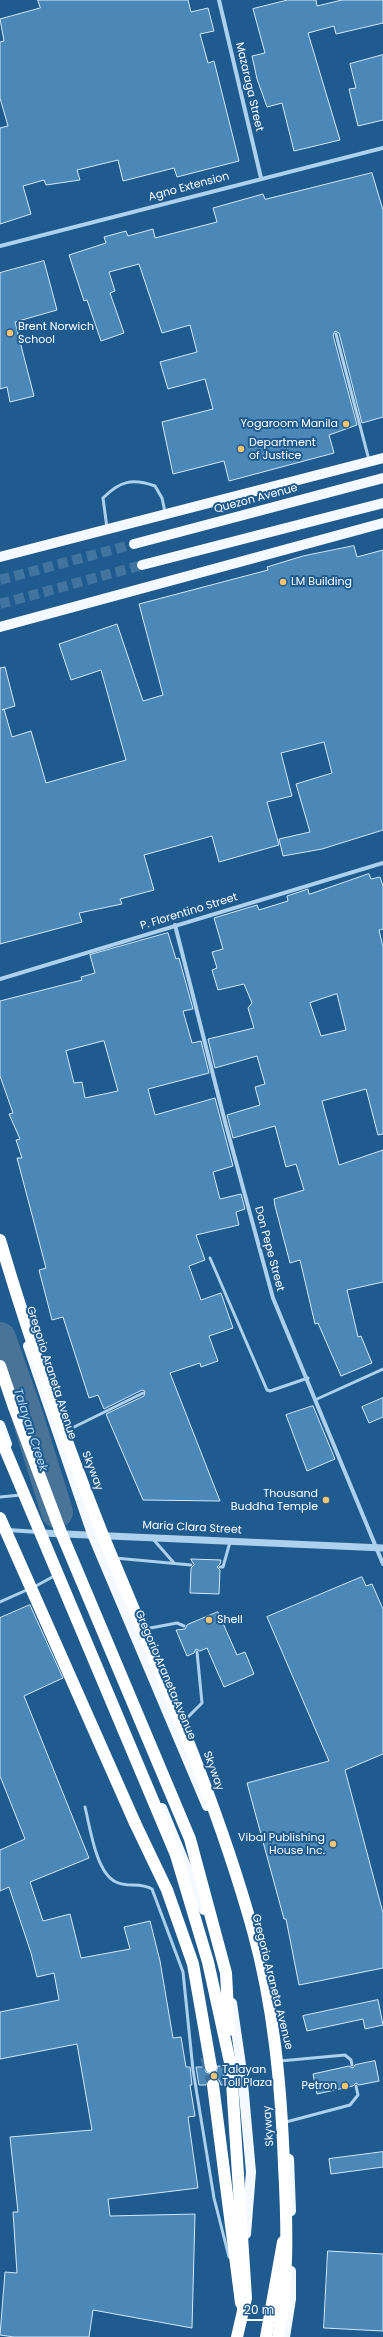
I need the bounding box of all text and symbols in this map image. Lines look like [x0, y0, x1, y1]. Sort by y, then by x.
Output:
street label: Mazaraga Street [232, 41, 266, 133]
street label: Agno Extension [147, 170, 231, 204]
place label: Brent Norwich School [18, 320, 94, 346]
marker: Brent Norwich School [5, 328, 15, 338]
place label: Yogaroom Manila [240, 417, 338, 431]
marker: Yogaroom Manila [341, 419, 351, 429]
place label: Department of Justice [249, 436, 316, 462]
marker: Department of Justice [236, 444, 246, 454]
street label: Quezon Avenue [213, 482, 299, 516]
place label: LM Building [291, 575, 352, 589]
marker: LM Building [278, 577, 288, 587]
street label: P. Florentino Street [139, 891, 239, 933]
street label: Don Pepe Street [251, 1205, 287, 1293]
street label: Gregorio Araneta Avenue [23, 1305, 79, 1441]
water label: Talayan Creek [10, 1387, 50, 1473]
street label: Skyway [78, 1450, 106, 1492]
place label: Thousand Buddha Temple [231, 1487, 318, 1513]
marker: Thousand Buddha Temple [321, 1495, 331, 1505]
street label: Maria Clara Street [142, 1519, 242, 1537]
street label: Gregorio Araneta Avenue [132, 1608, 198, 1742]
place label: Shell [217, 1613, 243, 1627]
marker: Shell [204, 1615, 214, 1625]
street label: Skyway [200, 1749, 226, 1793]
place label: Vibal Publishing House Inc. [238, 1831, 325, 1857]
marker: Vibal Publishing House Inc. [328, 1839, 338, 1849]
street label: Gregorio Araneta Avenue [249, 1913, 295, 2051]
place label: Talayan Toll Plaza [222, 2063, 272, 2089]
marker: Talayan Toll Plaza [209, 2071, 219, 2081]
place label: Petron [302, 2079, 337, 2093]
marker: Petron [340, 2081, 350, 2091]
street label: Skyway [261, 2105, 277, 2147]
scale bar [239, 2295, 293, 2321]
text: 20 m [244, 2301, 274, 2318]

